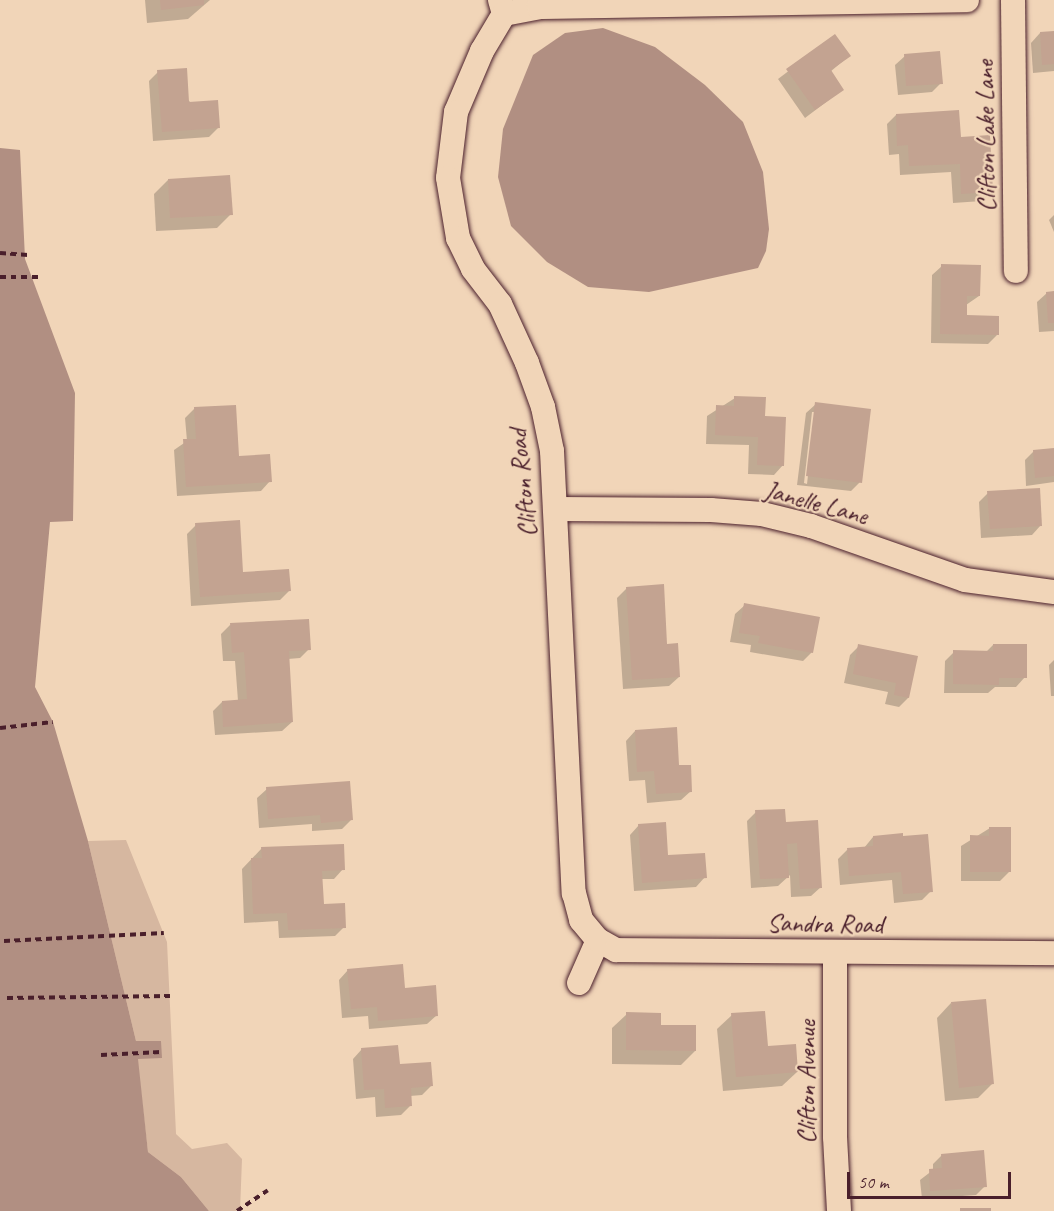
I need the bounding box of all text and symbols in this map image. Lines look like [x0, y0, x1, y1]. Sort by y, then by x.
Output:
street label: Clifton Lake Lane [969, 59, 1003, 213]
street label: Clifton Road [502, 428, 544, 538]
street label: Janelle Lane [761, 474, 871, 532]
street label: Sandra Road [767, 907, 883, 941]
street label: Clifton Avenue [791, 1020, 823, 1144]
scale bar [850, 1160, 1014, 1198]
text: 50 m [858, 1171, 889, 1193]

